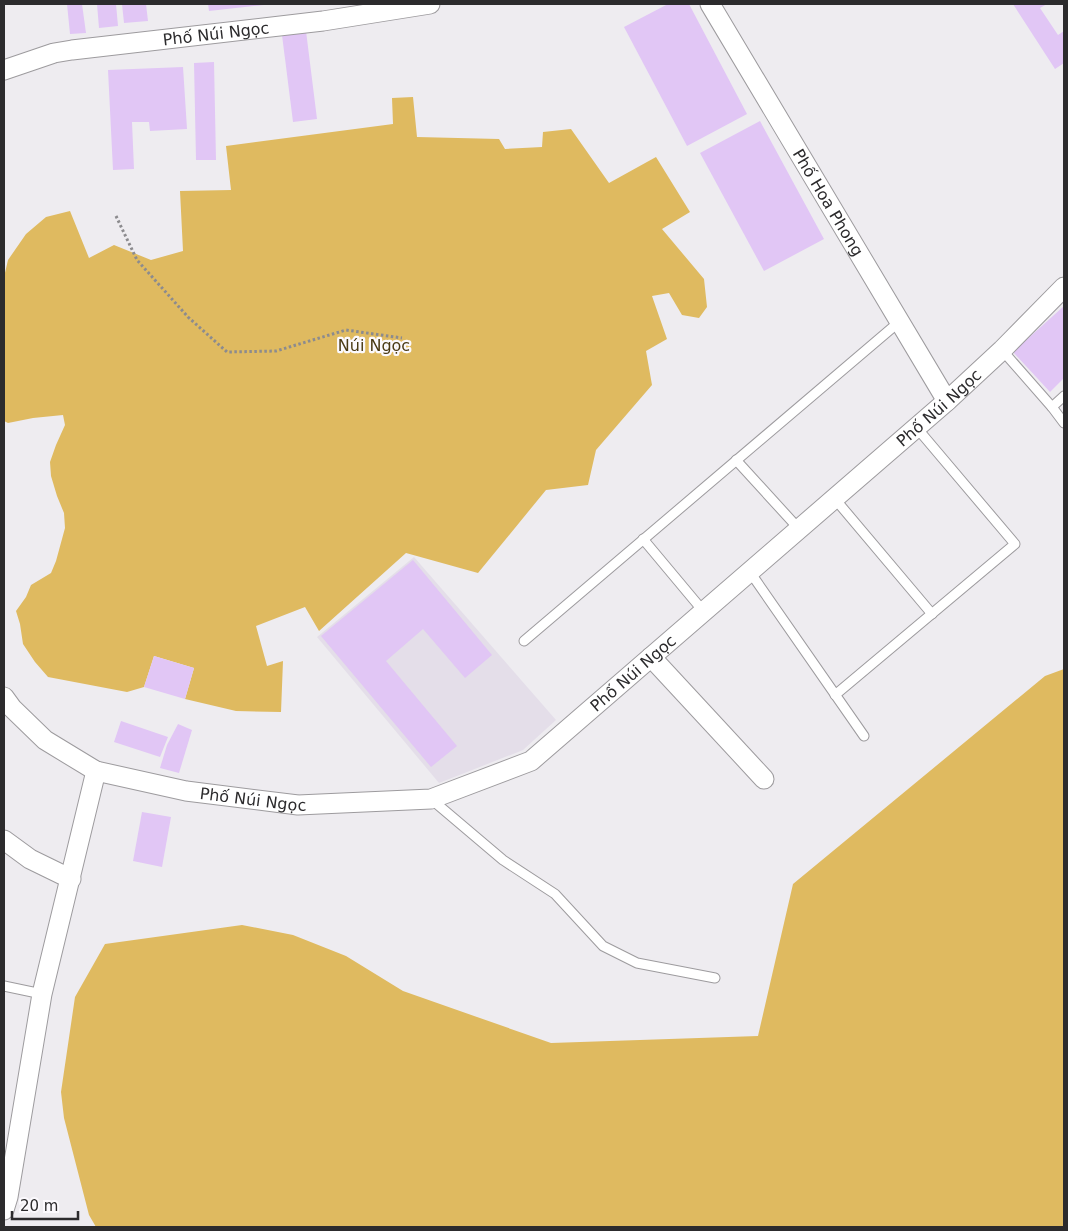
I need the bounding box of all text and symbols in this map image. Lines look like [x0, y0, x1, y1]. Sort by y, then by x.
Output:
street label: Phố Núi Ngọc [162, 18, 270, 49]
street label: Phố Hoa Phong [789, 145, 868, 259]
park label: Núi Ngọc [338, 336, 410, 355]
street label: Phố Núi Ngọc [892, 365, 985, 450]
street label: Phố Núi Ngọc [586, 631, 679, 715]
street label: Phố Núi Ngọc [199, 783, 307, 815]
scale bar [12, 1188, 79, 1220]
text: 20 m [20, 1197, 58, 1215]

